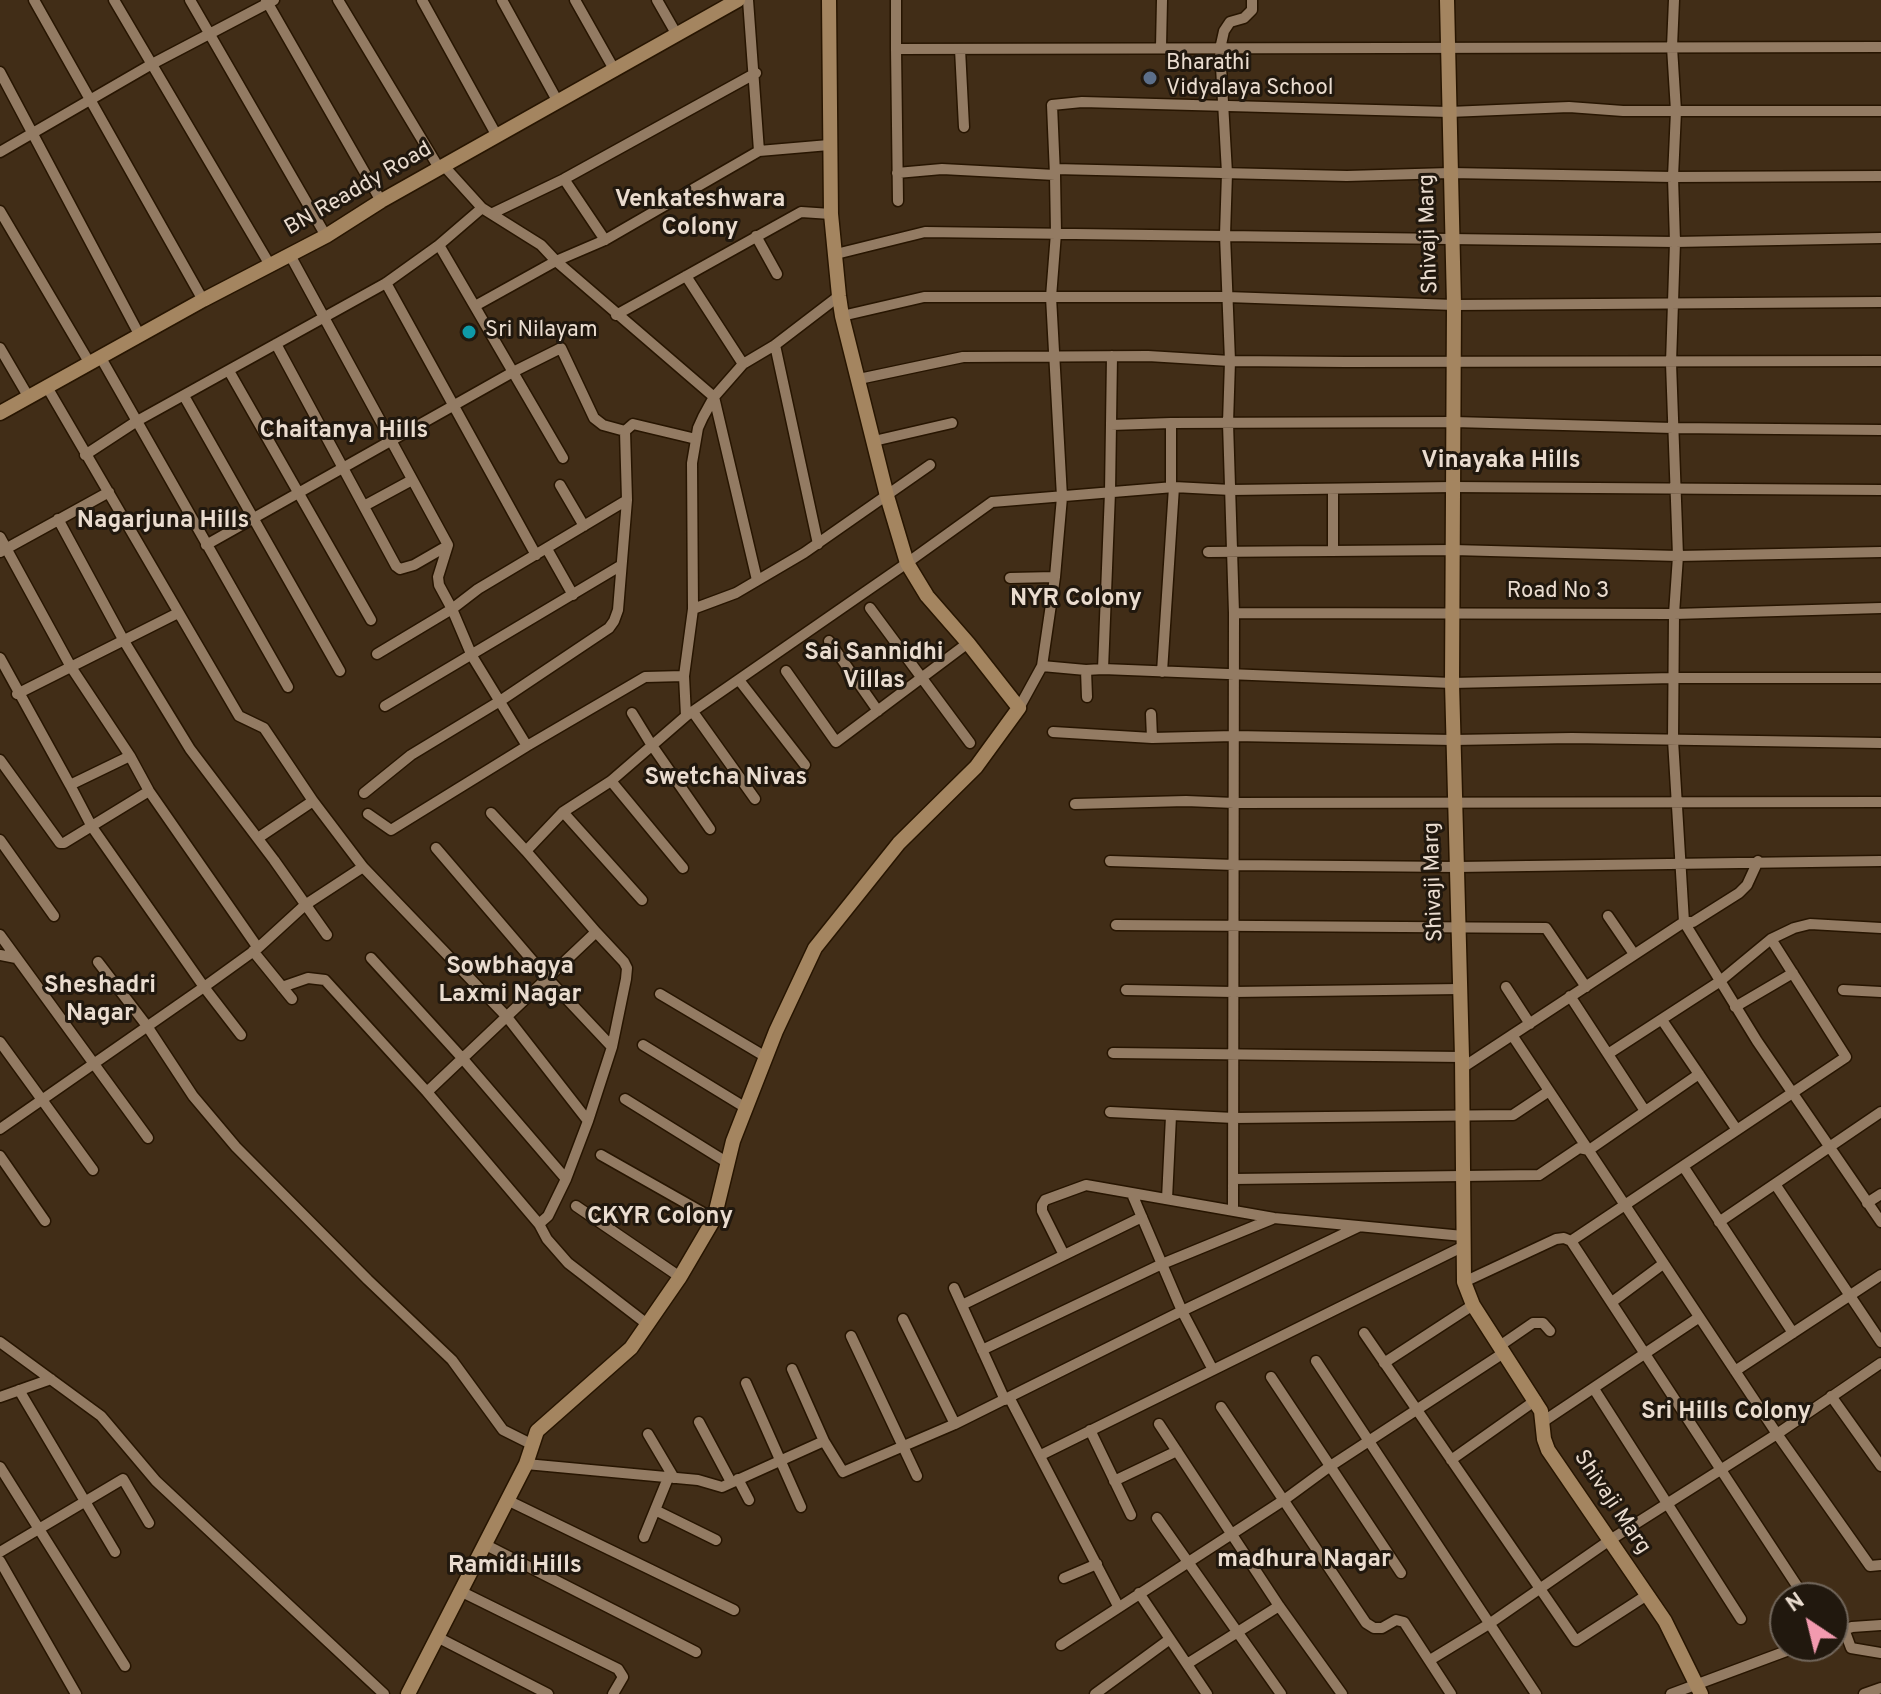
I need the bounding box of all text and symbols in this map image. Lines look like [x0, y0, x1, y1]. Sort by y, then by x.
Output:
place label: Bharathi Vidyalaya School [1166, 52, 1333, 104]
marker: Bharathi Vidyalaya School [1141, 69, 1159, 87]
street label: BN Readdy Road [281, 137, 437, 243]
street label: Shivaji Marg [1415, 174, 1445, 294]
district label: Venkateshwara Colony [615, 187, 785, 243]
place label: Sri Nilayam [485, 319, 598, 345]
marker: Sri Nilayam [460, 323, 478, 341]
district label: Chaitanya Hills [260, 418, 428, 446]
district label: Vinayaka Hills [1421, 448, 1581, 476]
district label: Nagarjuna Hills [77, 508, 249, 536]
street label: Road No 3 [1507, 580, 1609, 606]
district label: NYR Colony [1010, 586, 1142, 614]
district label: Sai Sannidhi Villas [804, 640, 944, 696]
district label: Swetcha Nivas [645, 765, 807, 793]
street label: Shivaji Marg [1420, 822, 1450, 942]
district label: Sowbhagya Laxmi Nagar [439, 954, 581, 1010]
district label: Sheshadri Nagar [44, 973, 156, 1029]
district label: CKYR Colony [587, 1204, 733, 1232]
district label: Sri Hills Colony [1641, 1399, 1811, 1427]
street label: Shivaji Marg [1567, 1446, 1655, 1560]
district label: madhura Nagar [1217, 1547, 1391, 1575]
district label: Ramidi Hills [448, 1553, 582, 1581]
north arrow [1769, 1582, 1849, 1662]
text: N [1782, 1588, 1810, 1619]

